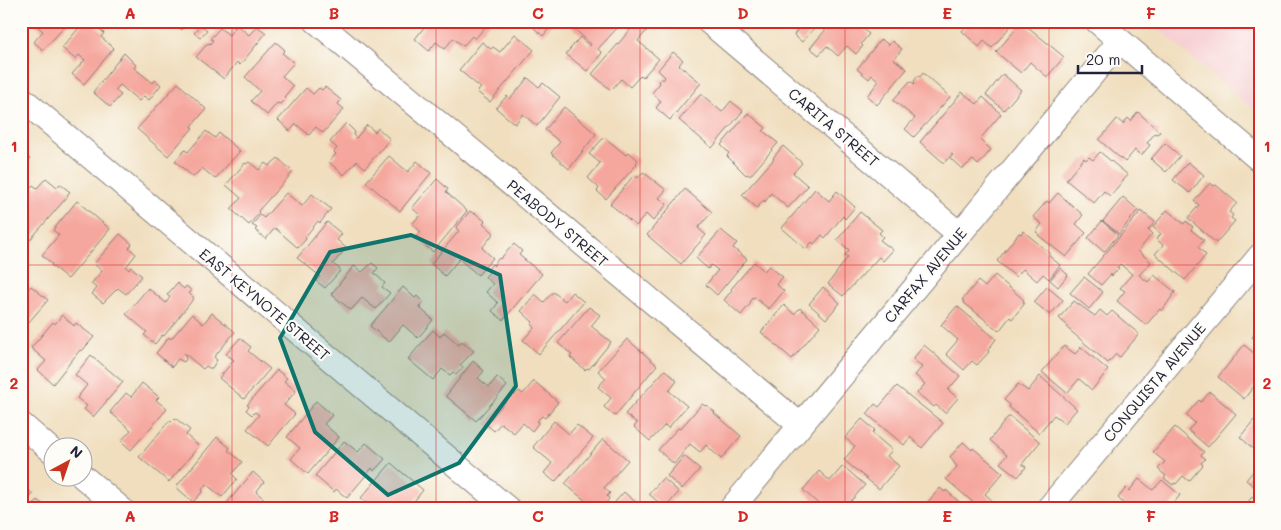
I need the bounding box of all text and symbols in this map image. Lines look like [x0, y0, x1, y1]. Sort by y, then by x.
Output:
text: A [124, 2, 136, 23]
text: B [329, 2, 339, 23]
text: C [532, 2, 544, 23]
text: D [737, 2, 749, 23]
text: E [942, 2, 952, 23]
text: F [1146, 2, 1156, 23]
scale bar [1078, 42, 1142, 74]
text: 20 m [1086, 49, 1120, 69]
street label: CARITA STREET [784, 83, 884, 171]
text: 1 [10, 135, 18, 156]
text: 1 [1263, 135, 1271, 156]
street label: PEABODY STREET [503, 175, 613, 271]
street label: CARFAX AVENUE [879, 223, 971, 327]
street label: EAST KEYNOTE STREET [195, 243, 335, 365]
street label: CONQUISTA AVENUE [1098, 318, 1210, 446]
text: 2 [10, 372, 19, 393]
text: 2 [1263, 372, 1272, 393]
north arrow [42, 438, 92, 488]
text: N [66, 441, 87, 462]
text: A [124, 505, 136, 526]
text: B [329, 505, 339, 526]
text: C [532, 505, 544, 526]
text: D [737, 505, 749, 526]
text: E [942, 505, 952, 526]
text: F [1146, 505, 1156, 526]

